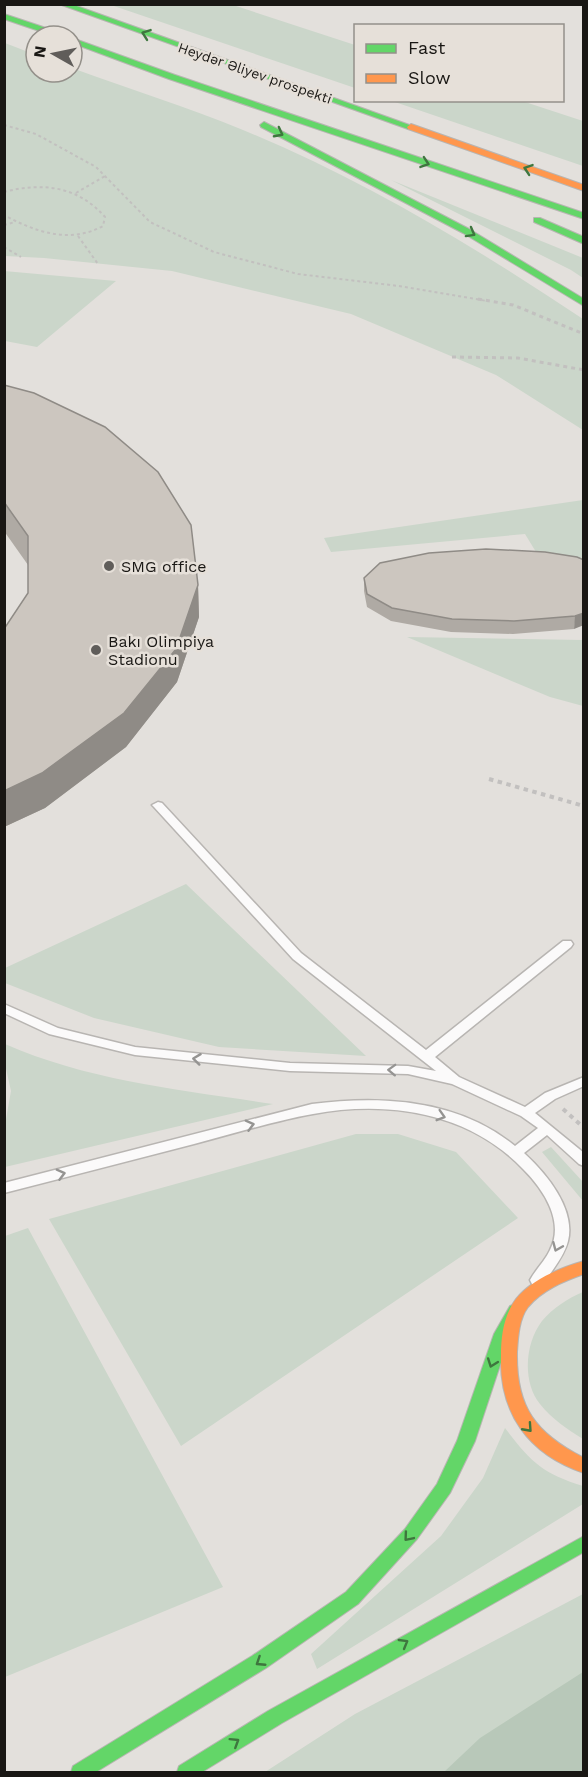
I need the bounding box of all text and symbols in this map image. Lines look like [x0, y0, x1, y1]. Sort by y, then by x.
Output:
north arrow [24, 24, 84, 84]
legend [354, 24, 564, 102]
one-way arrow [141, 29, 152, 42]
text: Fast [408, 37, 446, 58]
street label: Heydər Əliyev prospekti [176, 39, 334, 107]
text: N [29, 44, 50, 59]
text: Slow [408, 67, 451, 88]
one-way arrow [273, 126, 284, 138]
one-way arrow [419, 155, 430, 168]
one-way arrow [523, 163, 534, 176]
one-way arrow [465, 226, 475, 237]
place label: SMG office [121, 557, 206, 576]
marker: SMG office [102, 559, 116, 573]
place label: Bakı Olimpiya Stadionu [108, 632, 214, 669]
marker: Bakı Olimpiya Stadionu [89, 643, 103, 657]
one-way arrow [193, 1053, 202, 1066]
one-way arrow [387, 1063, 396, 1076]
one-way arrow [435, 1109, 446, 1121]
one-way arrow [245, 1119, 255, 1132]
one-way arrow [56, 1168, 66, 1181]
one-way arrow [552, 1241, 564, 1252]
one-way arrow [486, 1357, 499, 1368]
one-way arrow [521, 1421, 532, 1431]
one-way arrow [404, 1530, 415, 1541]
one-way arrow [398, 1639, 408, 1650]
one-way arrow [256, 1654, 266, 1666]
one-way arrow [229, 1738, 240, 1749]

